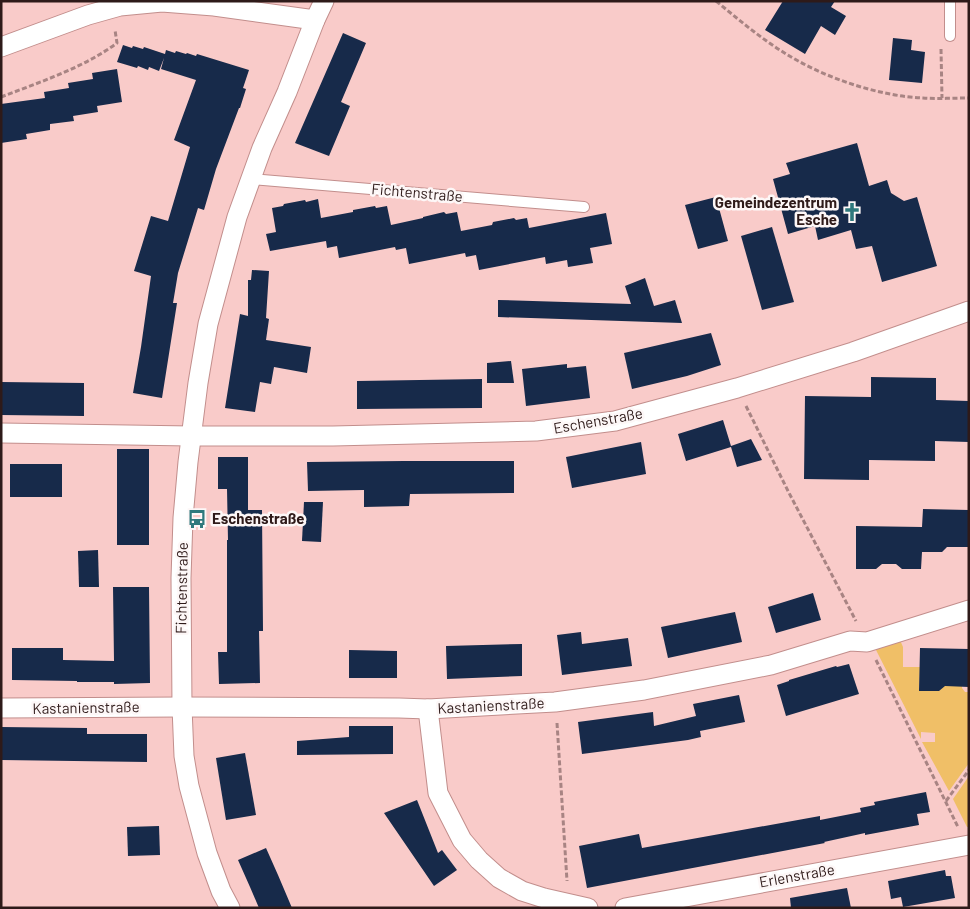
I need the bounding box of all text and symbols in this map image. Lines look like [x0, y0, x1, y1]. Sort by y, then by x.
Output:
street label: Fichtenstraße [371, 179, 464, 205]
place label: Gemeindezentrum Esche [715, 193, 837, 228]
church icon: Gemeindezentrum Esche [841, 201, 863, 223]
street label: Eschenstraße [552, 403, 644, 437]
bus stop icon: Eschenstraße [186, 508, 208, 530]
place label: Eschenstraße [212, 509, 305, 527]
street label: Fichtenstraße [171, 542, 191, 634]
street label: Kastanienstraße [437, 693, 545, 717]
street label: Kastanienstraße [32, 697, 140, 717]
street label: Erlenstraße [758, 860, 836, 890]

